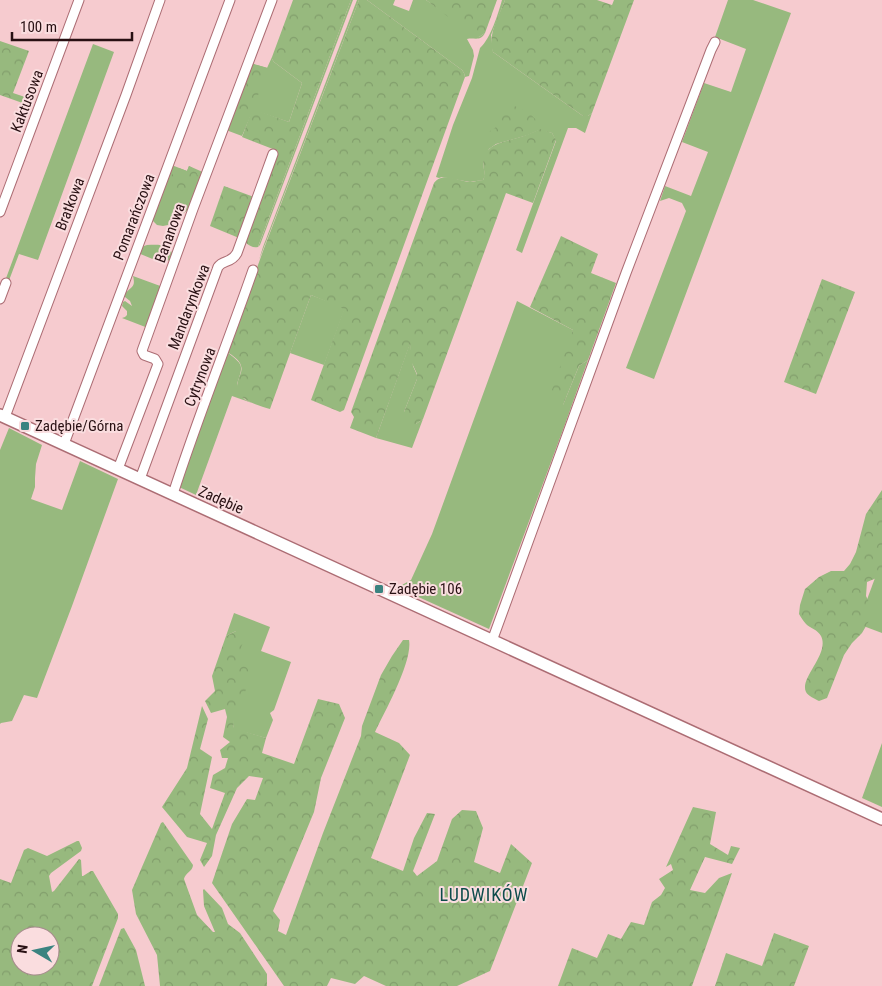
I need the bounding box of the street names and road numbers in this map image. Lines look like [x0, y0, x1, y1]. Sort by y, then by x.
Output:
street label: Kaktusowa [7, 67, 47, 135]
street label: Pomarańczowa [109, 171, 159, 263]
street label: Bratkowa [52, 175, 88, 233]
street label: Bananowa [151, 201, 189, 265]
street label: Mandarynkowa [164, 262, 214, 352]
street label: Cytrynowa [181, 345, 219, 409]
street label: Zadębie [196, 482, 246, 518]

